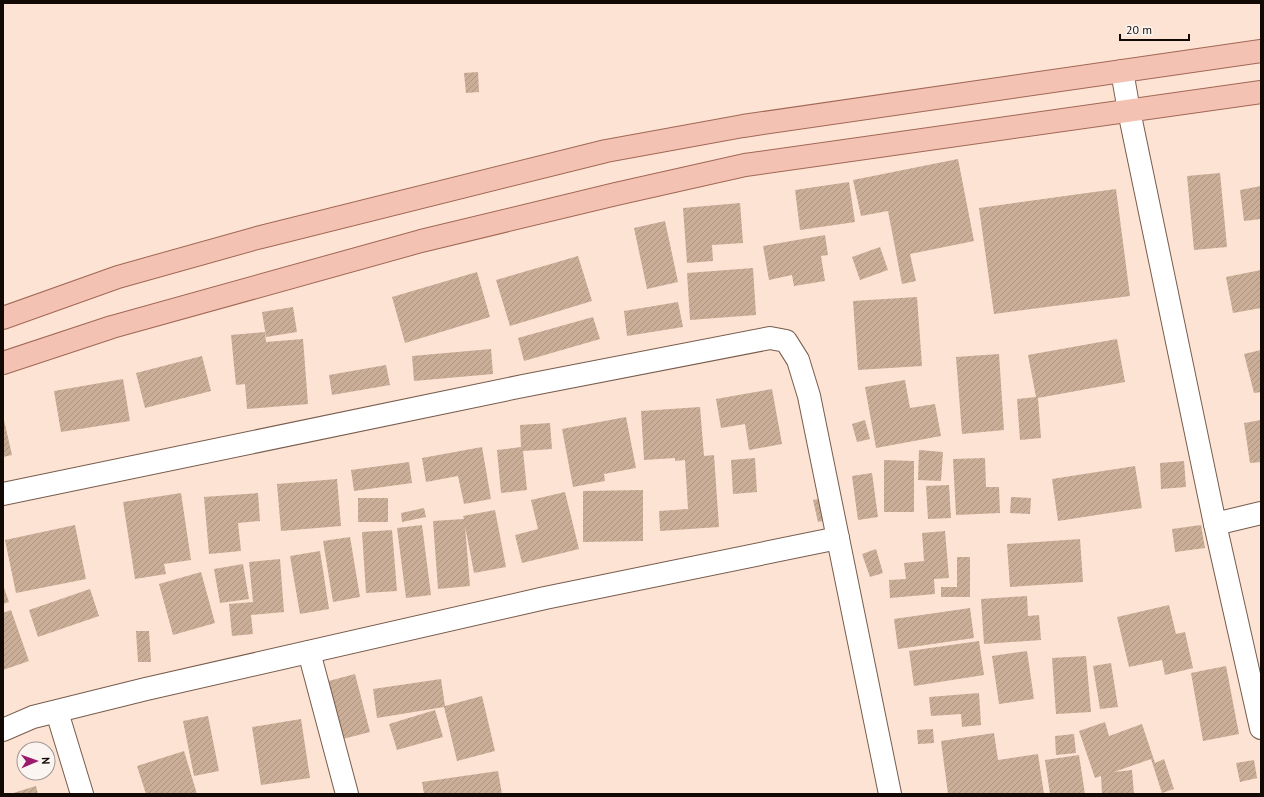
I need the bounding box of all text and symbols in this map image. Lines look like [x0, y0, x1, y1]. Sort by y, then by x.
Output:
scale bar [1120, 16, 1189, 42]
text: 20 m [1126, 22, 1152, 37]
north arrow [16, 741, 56, 781]
text: N [39, 757, 53, 765]

